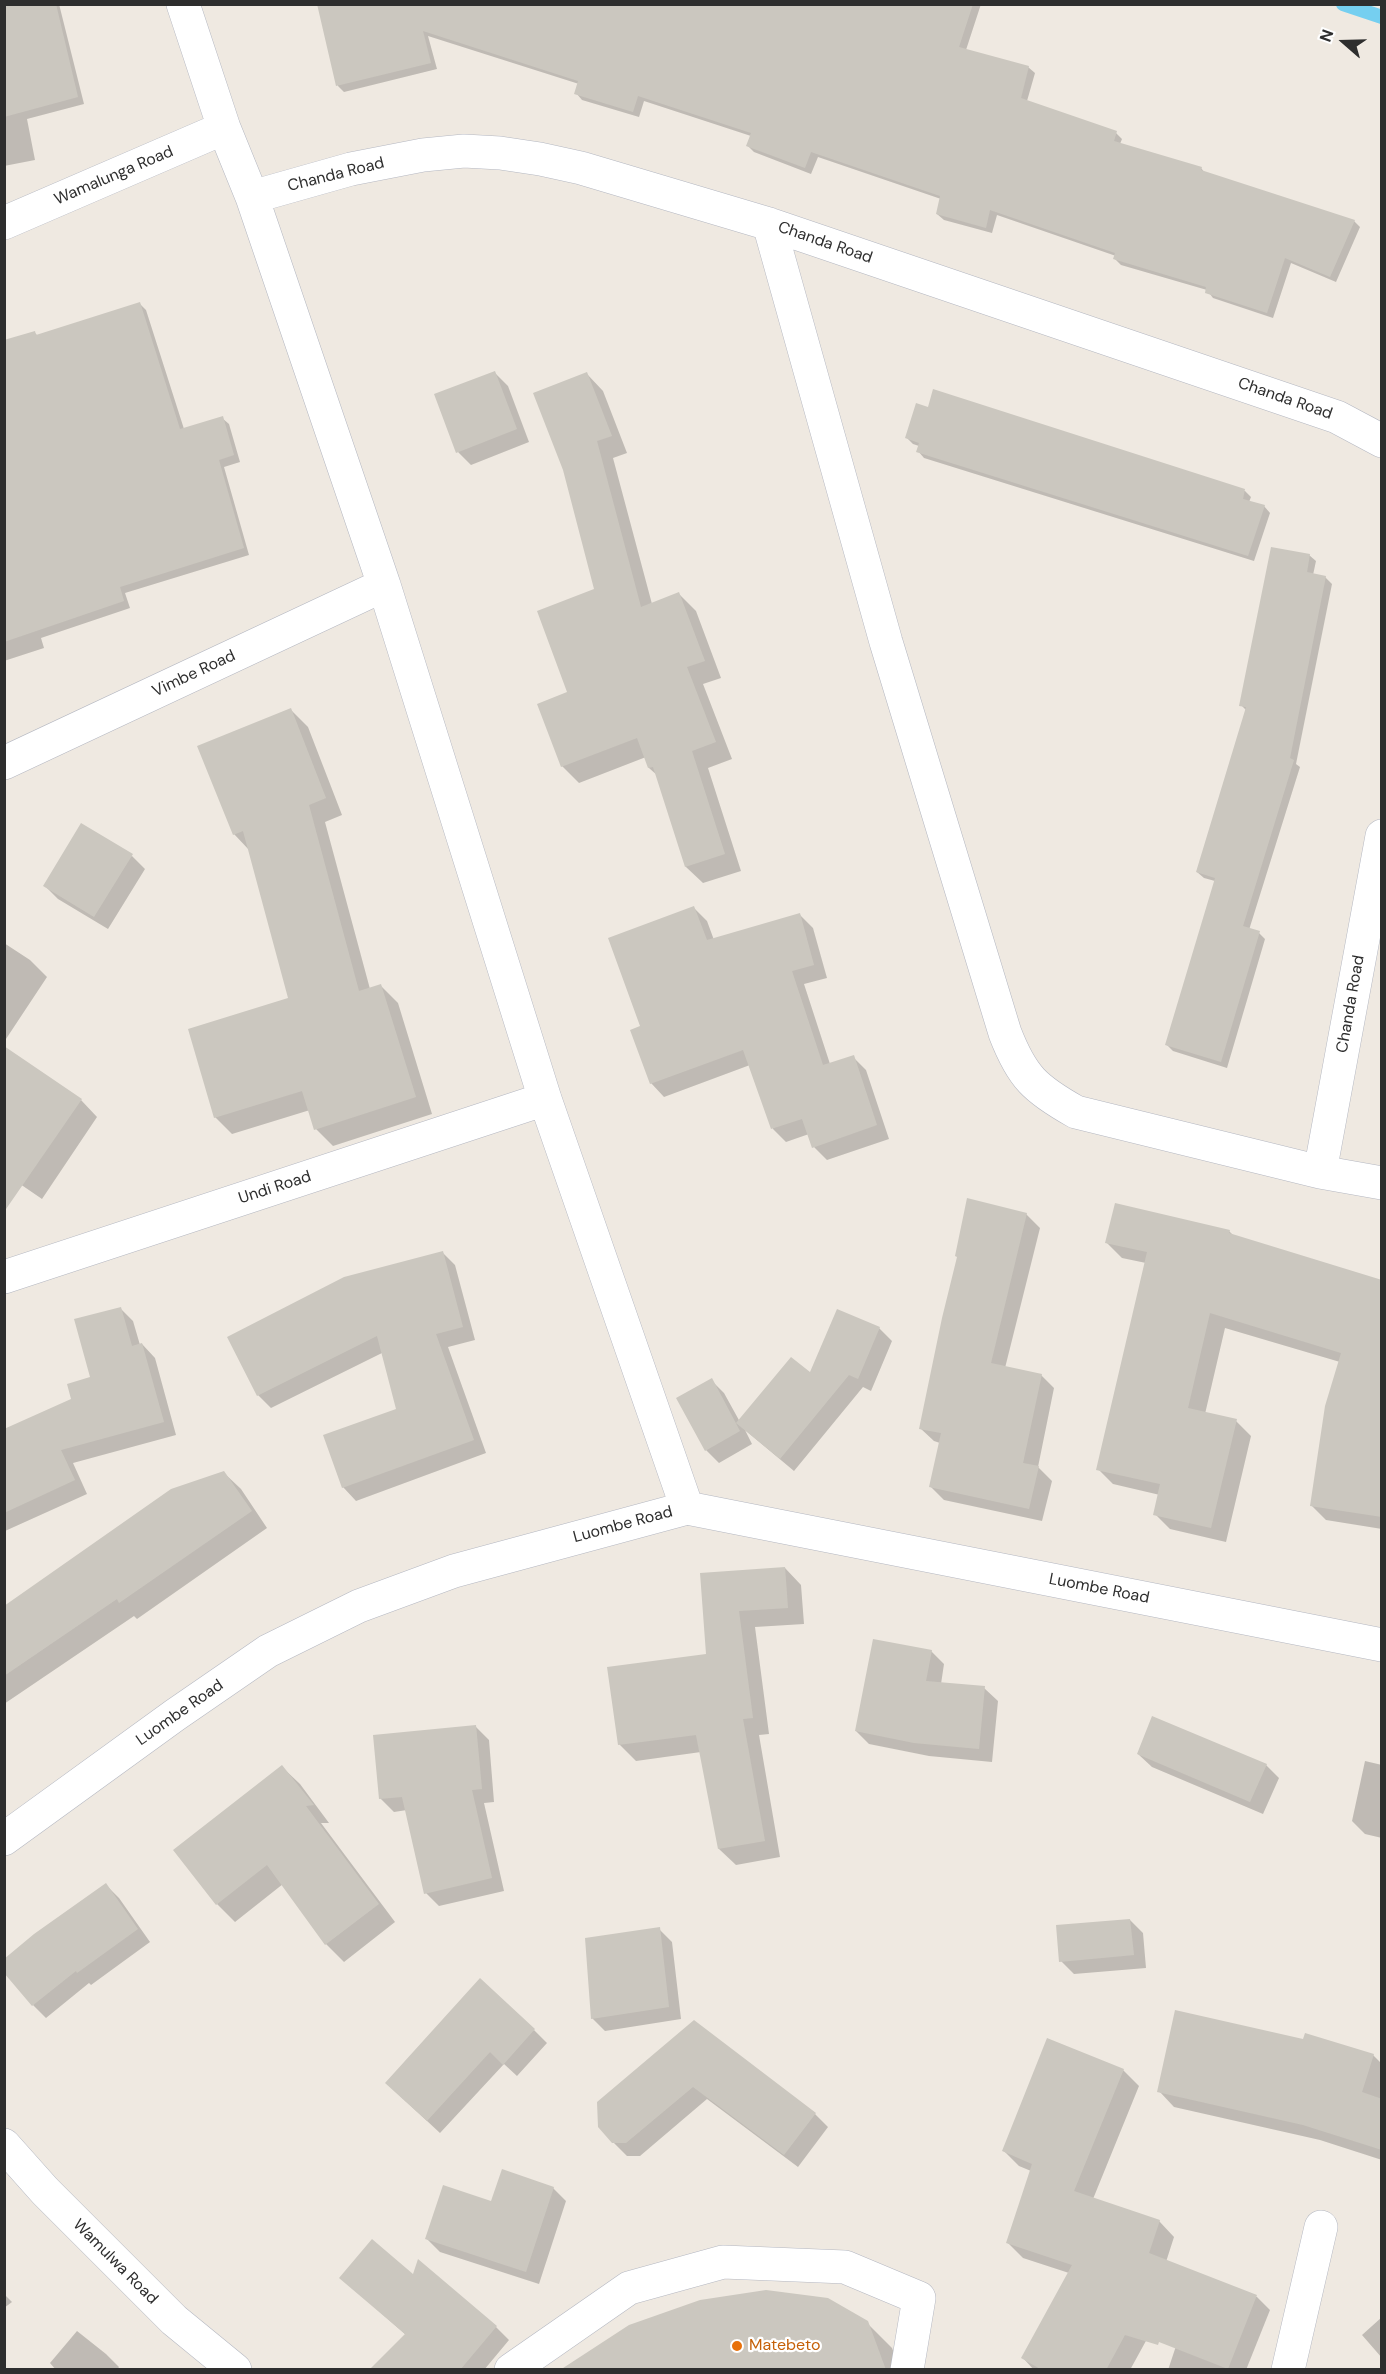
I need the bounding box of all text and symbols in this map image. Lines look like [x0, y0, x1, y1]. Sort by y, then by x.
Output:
north arrow [1314, 12, 1374, 72]
text: N [1315, 27, 1338, 45]
street label: Wamalunga Road [52, 142, 176, 210]
street label: Chanda Road [286, 154, 386, 196]
street label: Chanda Road [775, 218, 875, 268]
street label: Chanda Road [1235, 374, 1335, 424]
street label: Vimbe Road [149, 646, 239, 702]
street label: Chanda Road [1333, 954, 1369, 1054]
street label: Undi Road [236, 1167, 314, 1209]
street label: Luombe Road [571, 1503, 675, 1547]
street label: Luombe Road [1047, 1570, 1151, 1608]
street label: Luombe Road [133, 1676, 227, 1750]
street label: Wamulwa Road [68, 2215, 162, 2309]
place label: Matebeto [749, 2336, 820, 2356]
marker: Matebeto [730, 2339, 744, 2353]

